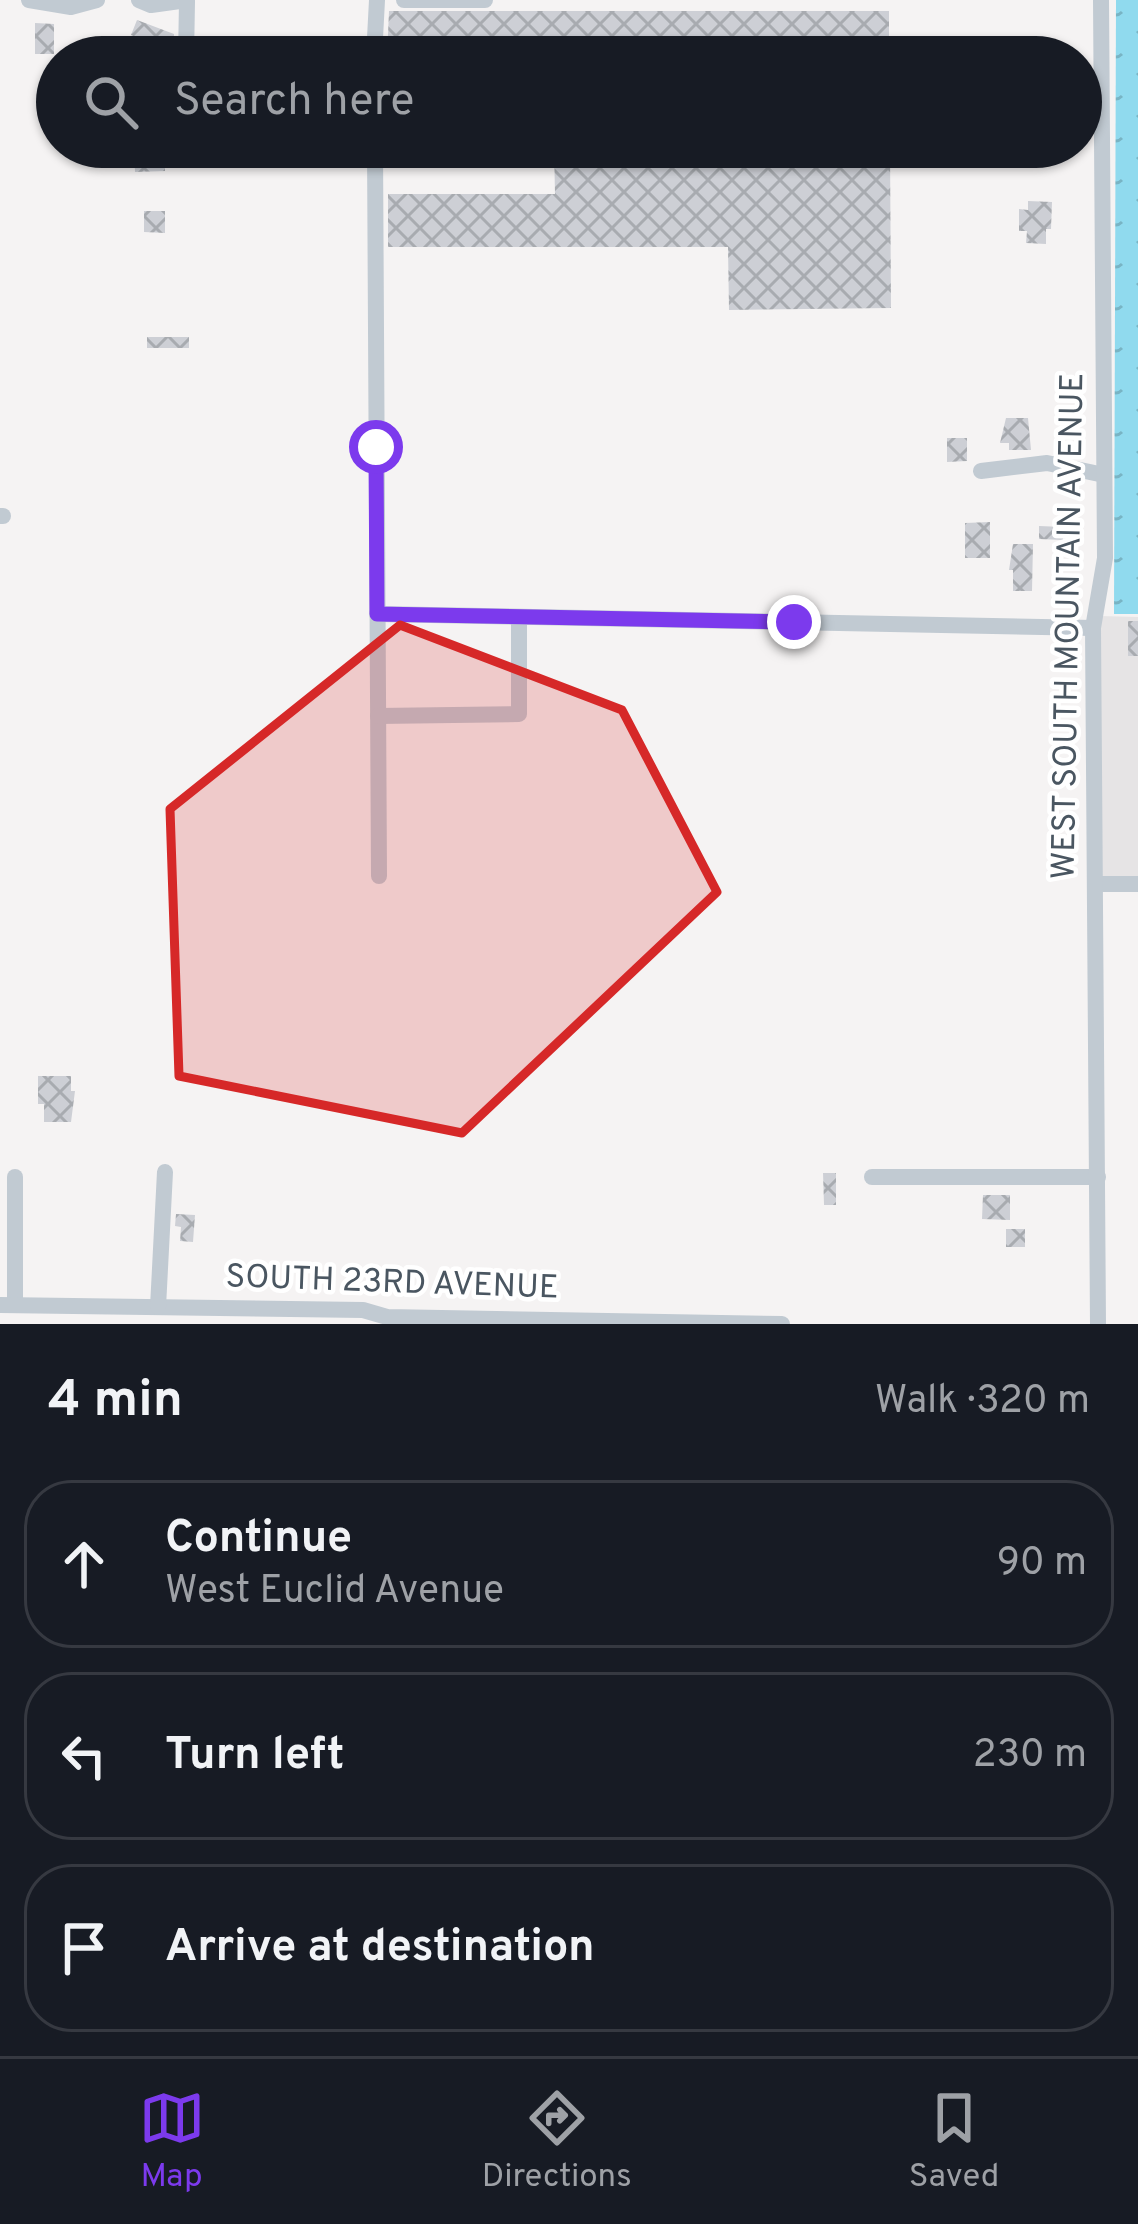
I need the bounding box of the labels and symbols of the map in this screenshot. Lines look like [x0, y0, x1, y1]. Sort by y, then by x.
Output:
street label: WEST SOUTH MOUNTAIN AVENUE [1045, 372, 1095, 880]
route start [349, 420, 403, 474]
route end [767, 595, 821, 649]
street label: SOUTH 23RD AVENUE [225, 1257, 559, 1311]

